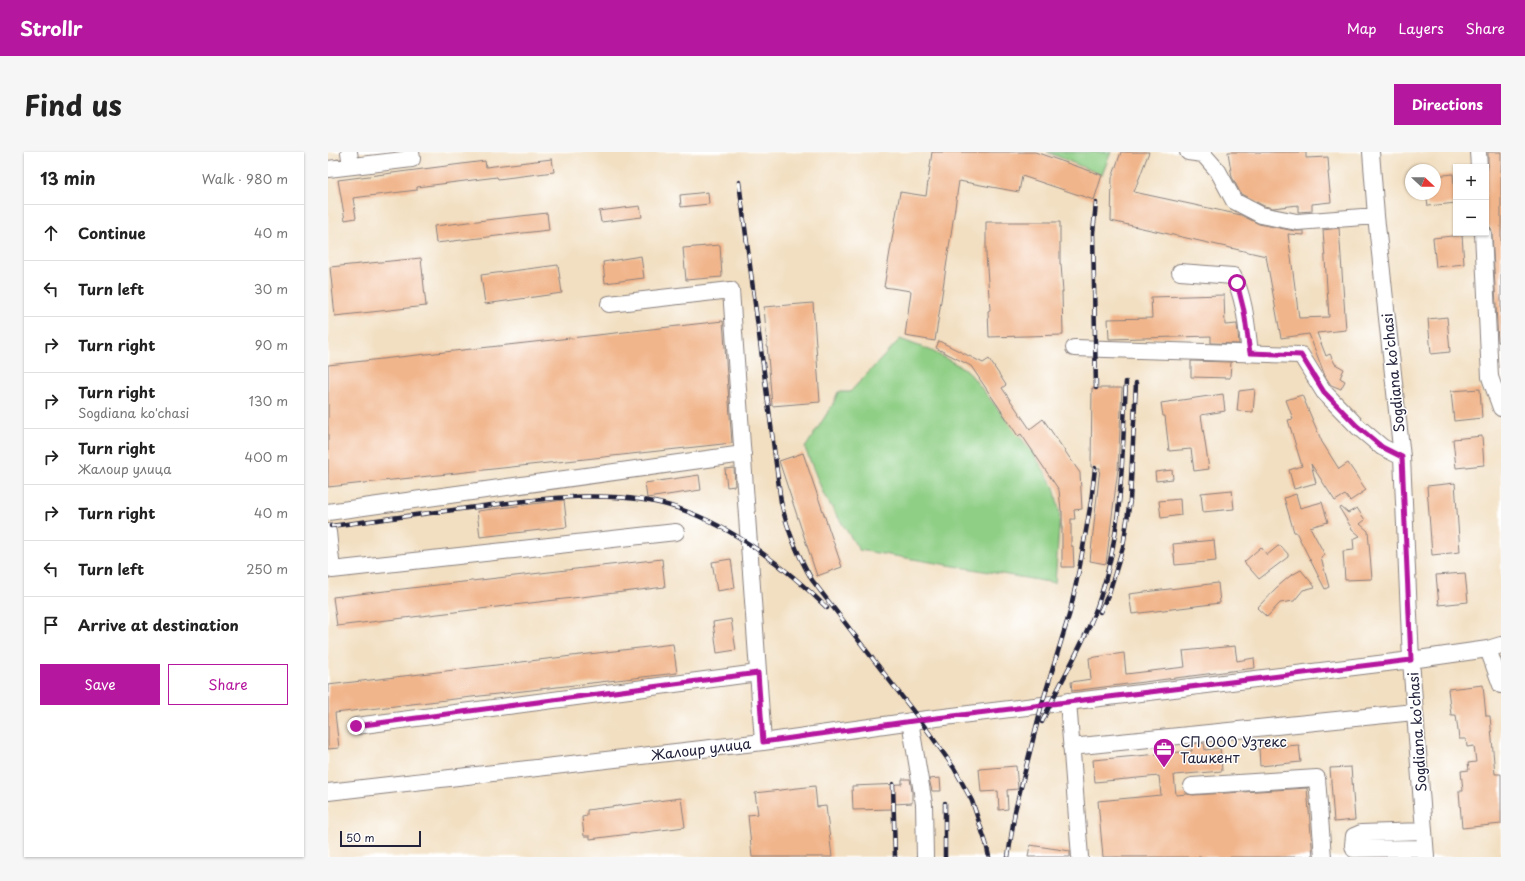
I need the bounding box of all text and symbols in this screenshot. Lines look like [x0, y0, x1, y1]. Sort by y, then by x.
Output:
text: Strollr [20, 14, 83, 42]
text: Map [1347, 18, 1377, 39]
text: Layers [1399, 18, 1444, 39]
text: Share [1466, 18, 1505, 39]
text: Find us [24, 83, 122, 126]
button: Directions [1394, 84, 1501, 125]
north arrow [1405, 164, 1441, 200]
map controls [1453, 164, 1489, 236]
button: + [1453, 164, 1489, 200]
text: 13 min [40, 165, 95, 191]
text: Walk · 980 m [202, 169, 288, 188]
button: − [1453, 200, 1489, 236]
text: Continue [78, 221, 146, 244]
icon: ahead [40, 222, 62, 244]
text: 40 m [254, 223, 288, 242]
route start [1228, 274, 1246, 292]
text: Turn left [78, 277, 144, 300]
icon: left [40, 278, 62, 300]
text: 30 m [254, 279, 288, 298]
street label: Sogdiana ko'chasi [1376, 312, 1410, 434]
text: Turn right [78, 333, 155, 356]
icon: right [40, 334, 62, 356]
text: 90 m [255, 335, 288, 354]
text: Turn right [78, 380, 155, 403]
icon: right [40, 390, 62, 412]
text: 130 m [249, 391, 288, 410]
text: Sogdiana ko'chasi [78, 403, 189, 422]
text: Turn right [78, 436, 155, 459]
icon: right [40, 446, 62, 468]
text: 400 m [245, 447, 288, 466]
text: Жалоир улица [78, 459, 171, 478]
text: Turn right [78, 501, 155, 524]
icon: right [40, 502, 62, 524]
text: 40 m [254, 503, 288, 522]
text: Turn left [78, 557, 144, 580]
icon: left [40, 558, 62, 580]
text: 250 m [246, 559, 288, 578]
text: Arrive at destination [78, 613, 239, 636]
icon: arrive [40, 614, 62, 636]
button: Save [40, 664, 160, 705]
button: Share [168, 664, 288, 705]
street label: Sogdiana ko'chasi [1402, 671, 1432, 793]
route end [347, 717, 365, 735]
place label: СП ООО Узтекс Ташкент [1180, 731, 1287, 768]
street label: Жалоир улица [650, 732, 752, 766]
office icon: СП ООО Узтекс Ташкент [1151, 736, 1177, 769]
scale bar [340, 829, 421, 848]
text: 50 m [346, 829, 375, 846]

